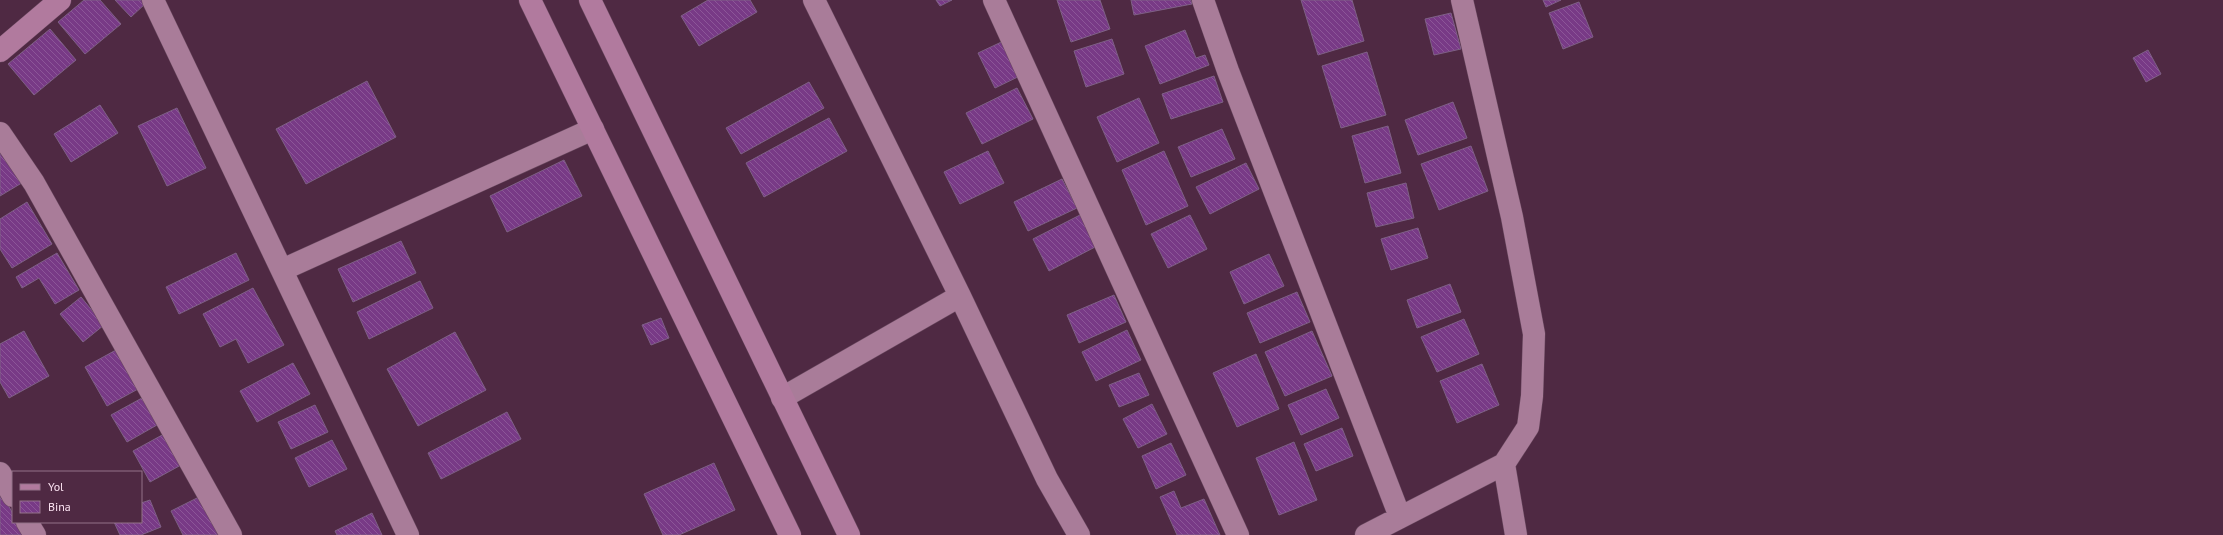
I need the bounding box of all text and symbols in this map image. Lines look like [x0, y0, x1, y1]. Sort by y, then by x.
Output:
legend [12, 471, 142, 523]
text: Yol [48, 479, 64, 494]
text: Bina [48, 499, 71, 514]

